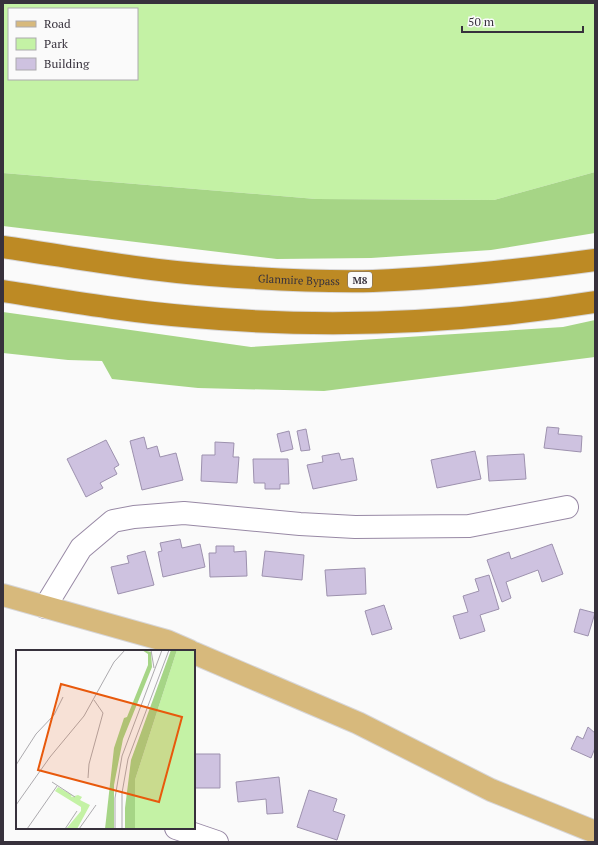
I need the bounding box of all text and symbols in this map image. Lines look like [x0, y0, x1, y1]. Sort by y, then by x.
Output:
legend [8, 8, 138, 80]
scale bar [462, 8, 583, 34]
text: 50 m [468, 14, 495, 29]
text: Road [44, 16, 71, 31]
text: Park [44, 36, 69, 51]
text: Building [44, 56, 90, 71]
street label: Glanmire Bypass [258, 271, 340, 288]
road number: M8 [348, 272, 372, 288]
inset map [16, 650, 195, 829]

